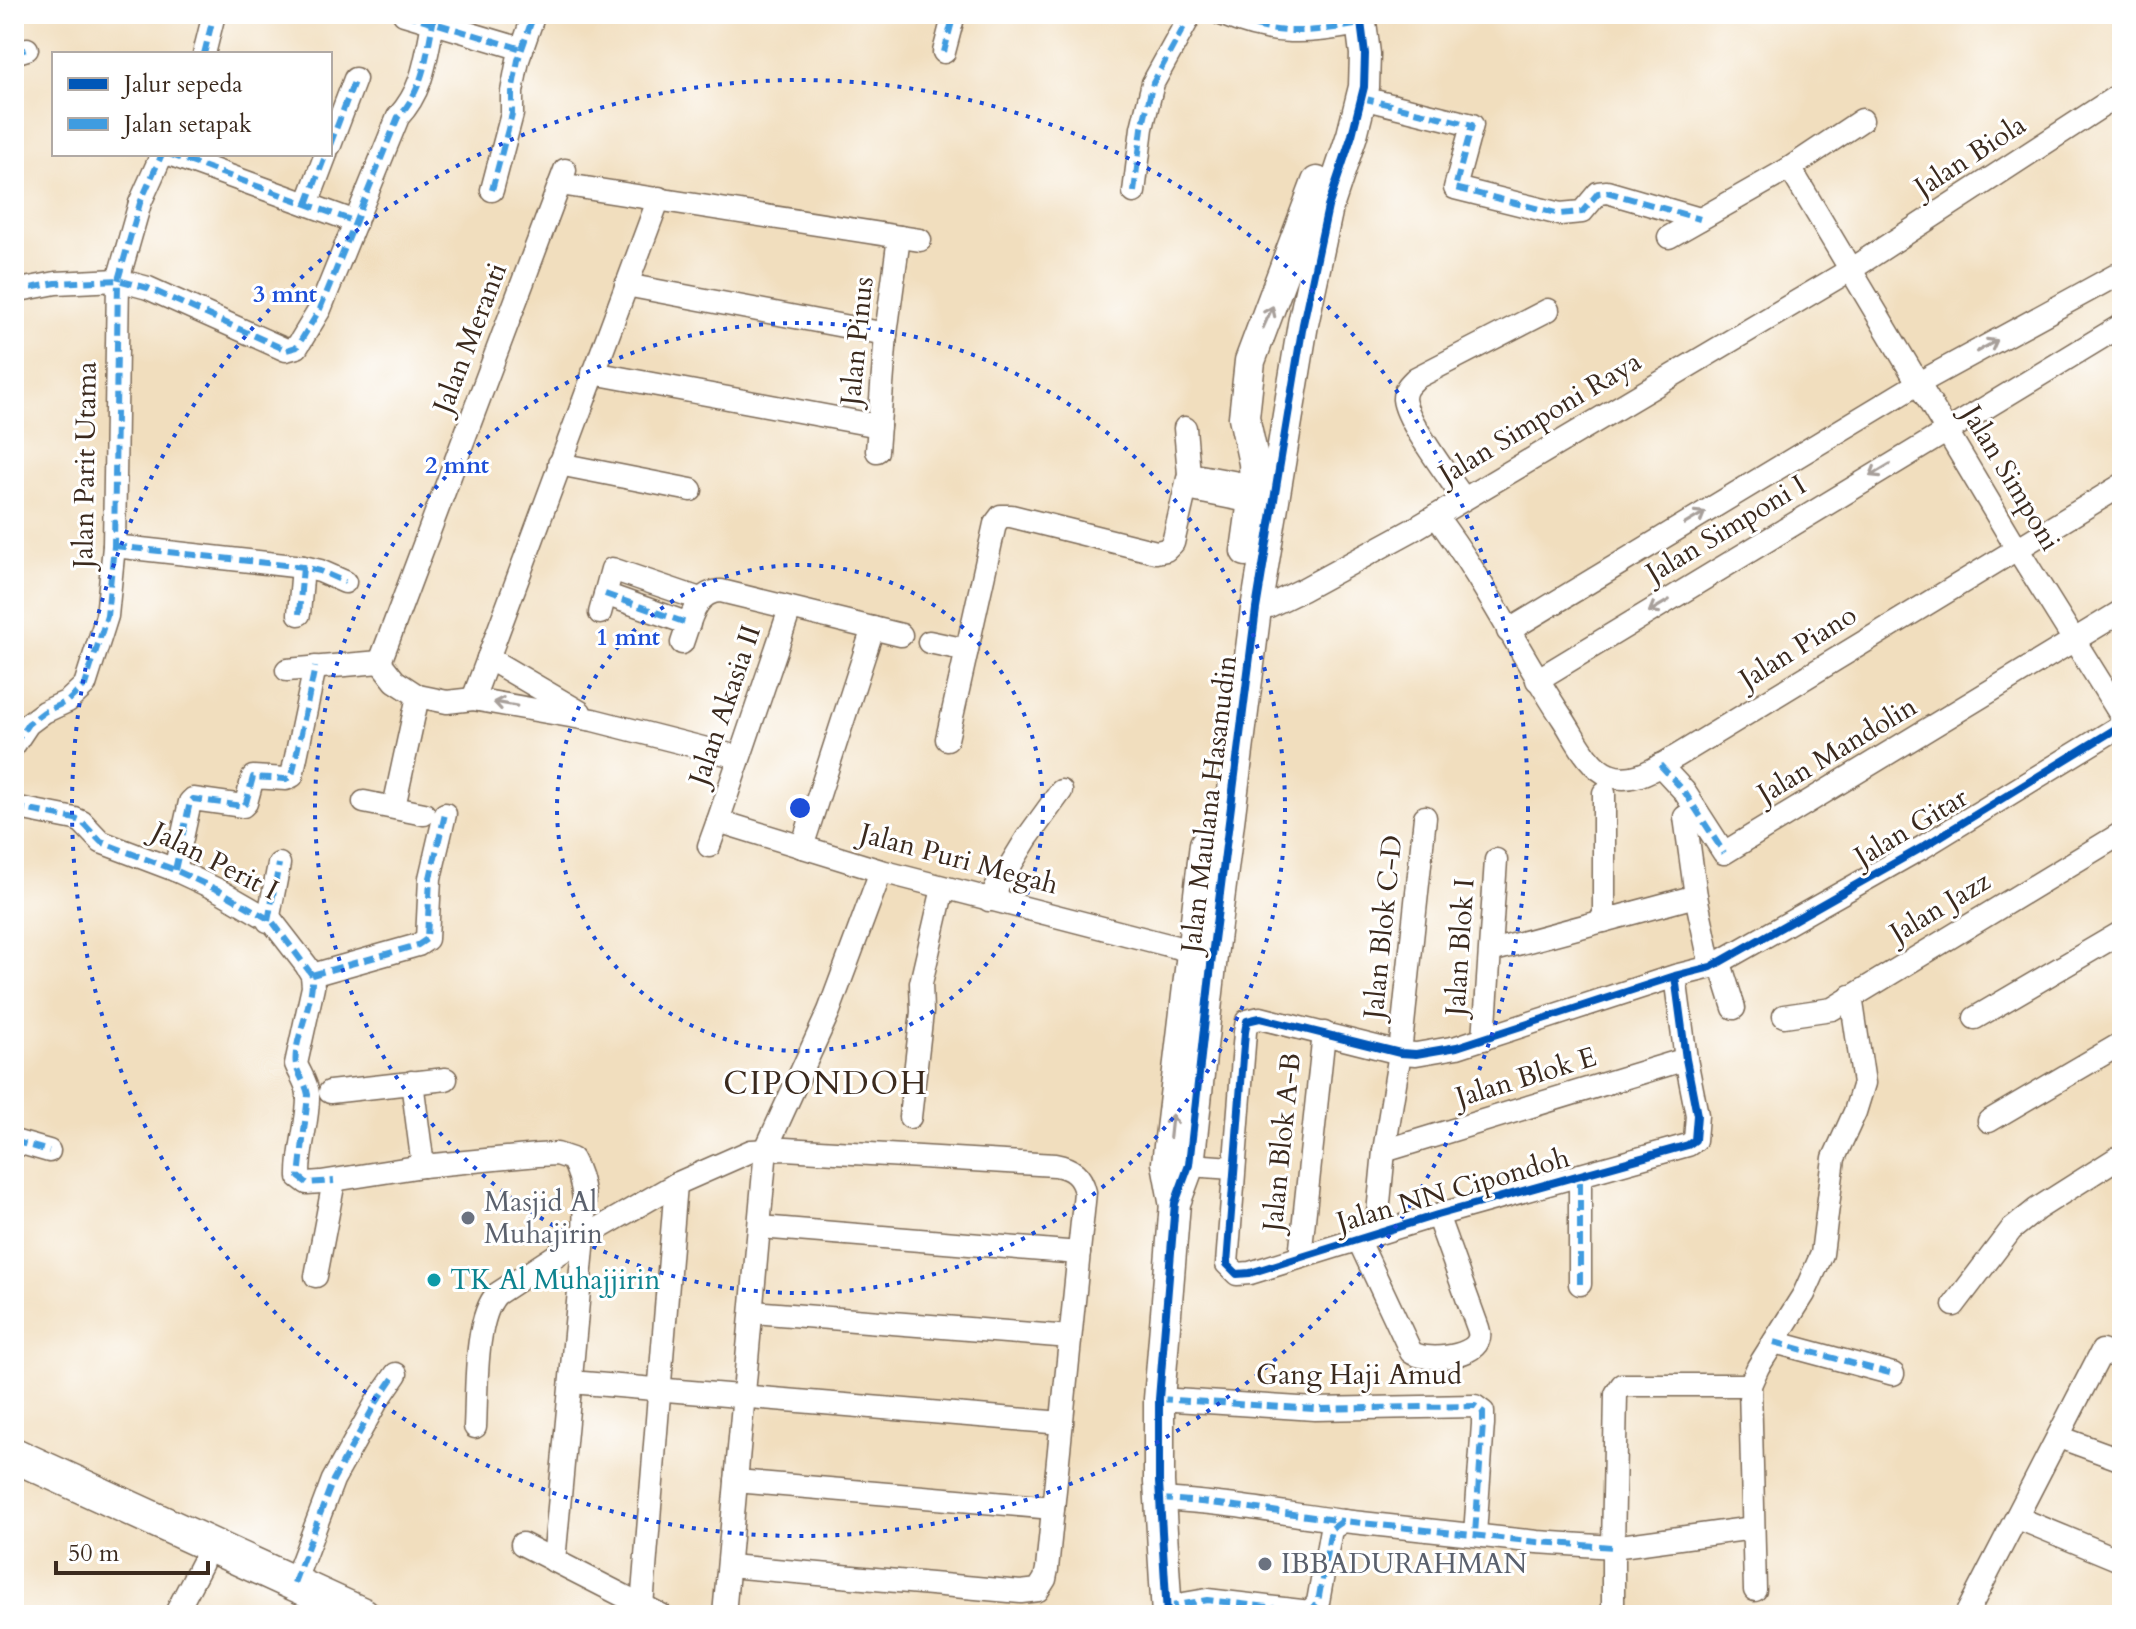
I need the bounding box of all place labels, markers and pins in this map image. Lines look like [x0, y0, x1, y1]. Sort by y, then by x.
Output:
centre of rings [786, 794, 814, 822]
place label: Masjid Al Muhajirin [484, 1183, 603, 1253]
marker: Masjid Al Muhajirin [459, 1209, 477, 1227]
place label: TK Al Muhajjirin [450, 1261, 660, 1299]
marker: TK Al Muhajjirin [425, 1271, 443, 1289]
place label: IBBADURAHMAN [1281, 1545, 1527, 1583]
marker: IBBADURAHMAN [1256, 1555, 1274, 1573]

